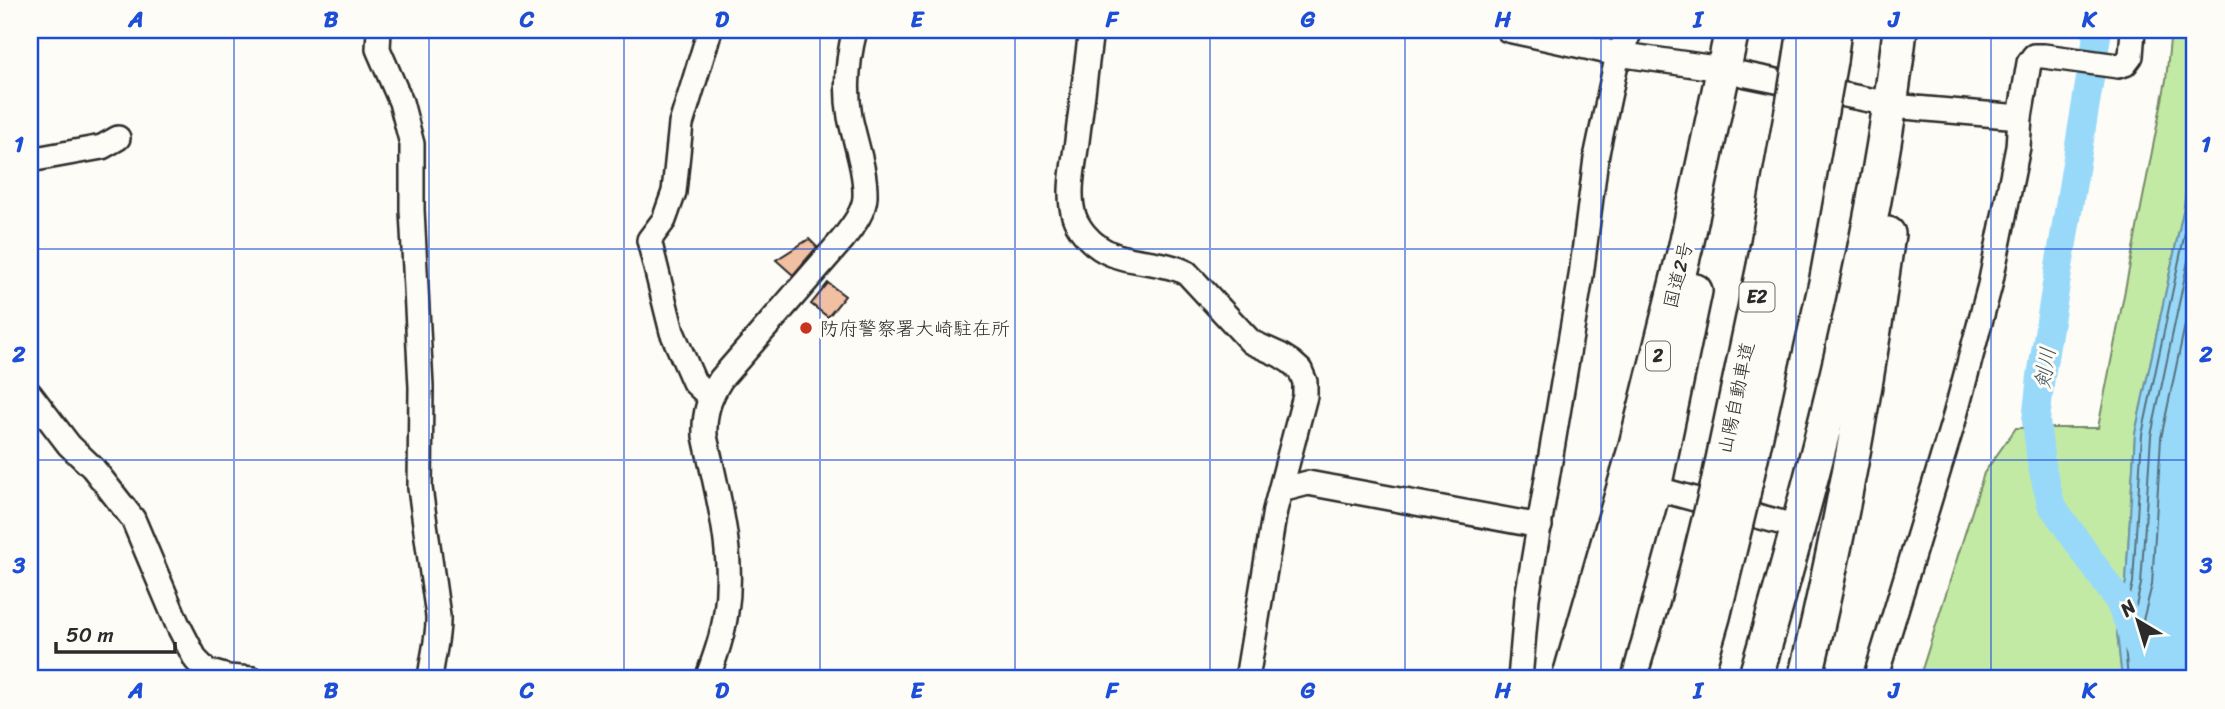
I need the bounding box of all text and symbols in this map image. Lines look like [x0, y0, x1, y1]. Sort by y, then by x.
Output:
text: A [127, 0, 144, 40]
text: B [324, 0, 339, 40]
text: C [519, 0, 535, 40]
text: D [715, 0, 730, 40]
text: E [911, 0, 926, 40]
text: F [1105, 0, 1120, 40]
text: G [1300, 0, 1316, 40]
text: H [1494, 0, 1512, 40]
text: I [1692, 0, 1704, 40]
text: J [1887, 0, 1901, 40]
text: K [2081, 0, 2098, 40]
text: 1 [14, 124, 24, 165]
text: 1 [2201, 124, 2211, 165]
street label: 国道2号 [1654, 238, 1702, 312]
road number: E2 [1740, 282, 1774, 312]
place label: 防府警察署大崎駐在所 [820, 312, 1010, 345]
marker: 防府警察署大崎駐在所 [798, 320, 814, 336]
text: 2 [11, 334, 26, 375]
text: 2 [2198, 334, 2213, 375]
street label: 山陽自動車道 [1708, 339, 1764, 457]
road number: 2 [1646, 342, 1670, 370]
water label: 剣川 [2023, 344, 2067, 392]
text: 3 [12, 545, 26, 586]
text: 3 [2199, 545, 2213, 586]
north arrow [2102, 586, 2172, 656]
text: N [2112, 590, 2144, 626]
scale bar [56, 611, 175, 655]
text: 50 m [66, 616, 114, 654]
text: A [127, 670, 144, 709]
text: B [324, 670, 339, 709]
text: C [519, 670, 535, 709]
text: D [715, 670, 730, 709]
text: E [911, 670, 926, 709]
text: F [1105, 670, 1120, 709]
text: G [1300, 670, 1316, 709]
text: H [1494, 670, 1512, 709]
text: I [1692, 670, 1704, 709]
text: J [1887, 670, 1901, 709]
text: K [2081, 670, 2098, 709]

